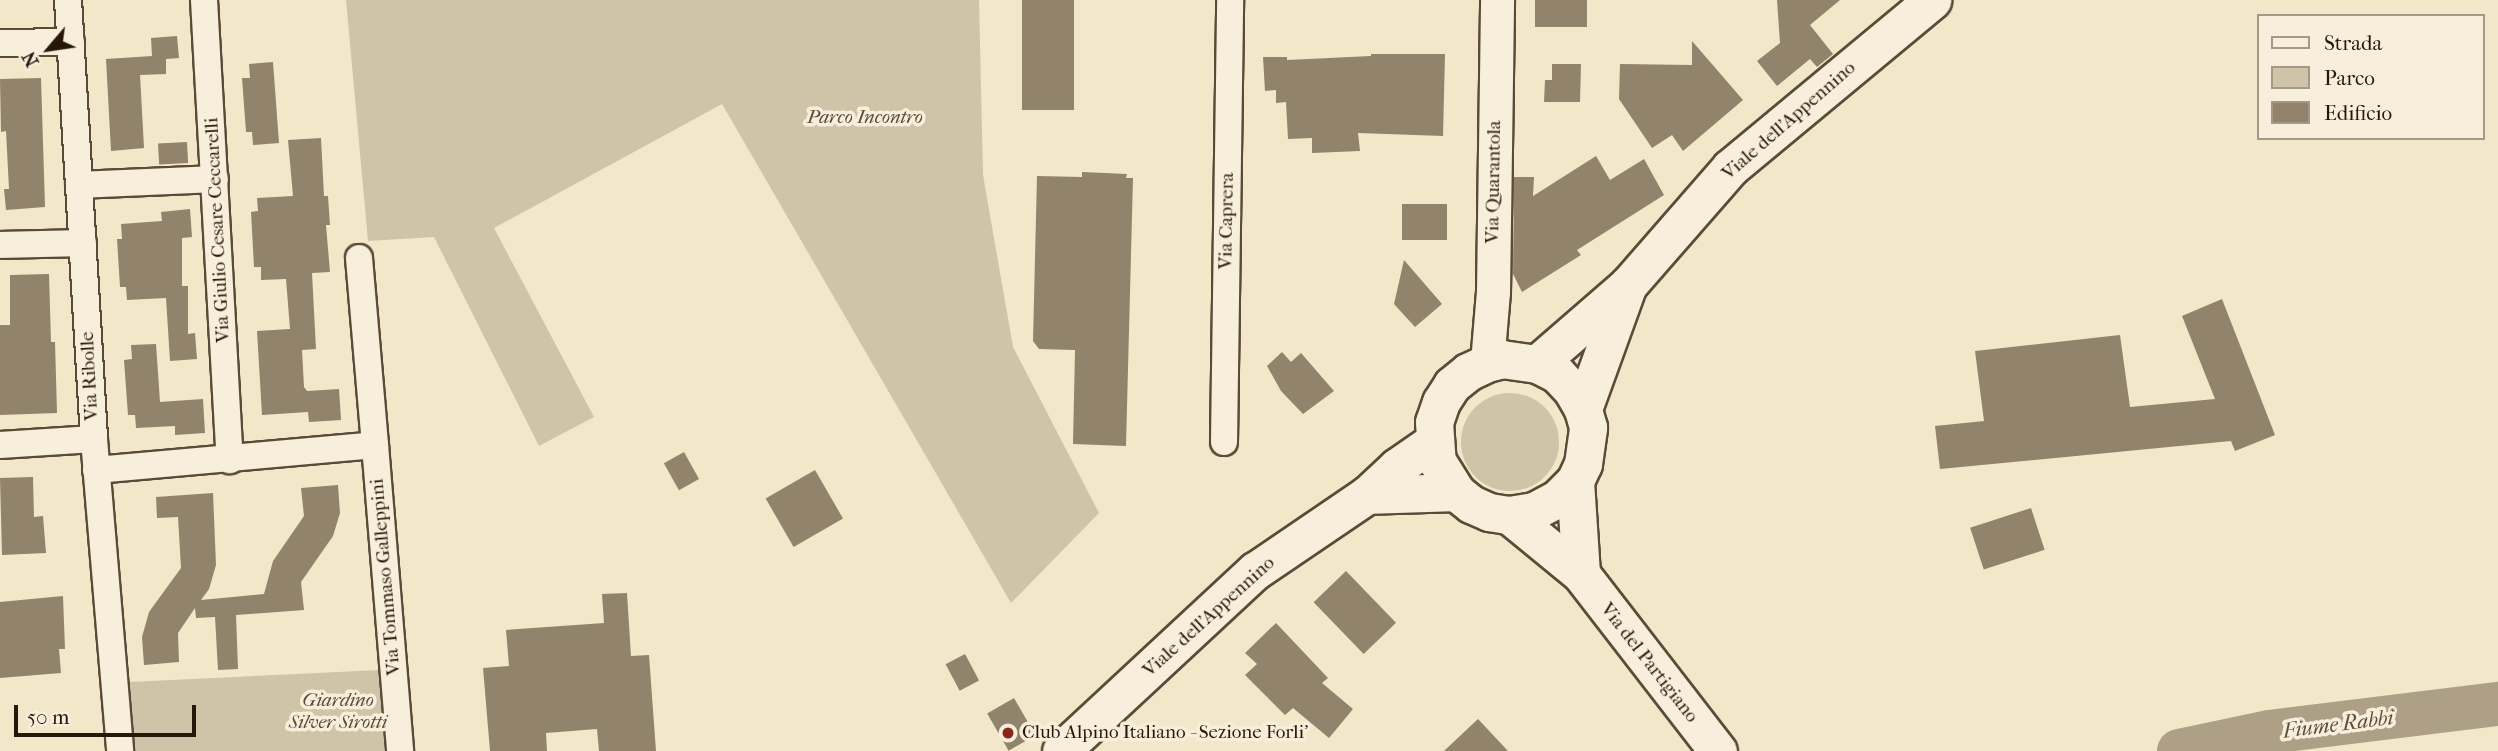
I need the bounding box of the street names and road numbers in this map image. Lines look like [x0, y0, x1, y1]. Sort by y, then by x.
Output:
street label: Viale dell'Appennino [1718, 57, 1860, 185]
street label: Via Giulio Cesare Ceccarelli [201, 117, 235, 343]
street label: Via Quarantola [1482, 120, 1506, 244]
street label: Via Caprera [1215, 172, 1239, 270]
street label: Via Ribolle [76, 331, 104, 421]
street label: Via Tommaso Galleppini [366, 478, 406, 676]
street label: Viale dell'Appennino [1138, 552, 1280, 682]
street label: Via del Partigiano [1595, 599, 1703, 727]

